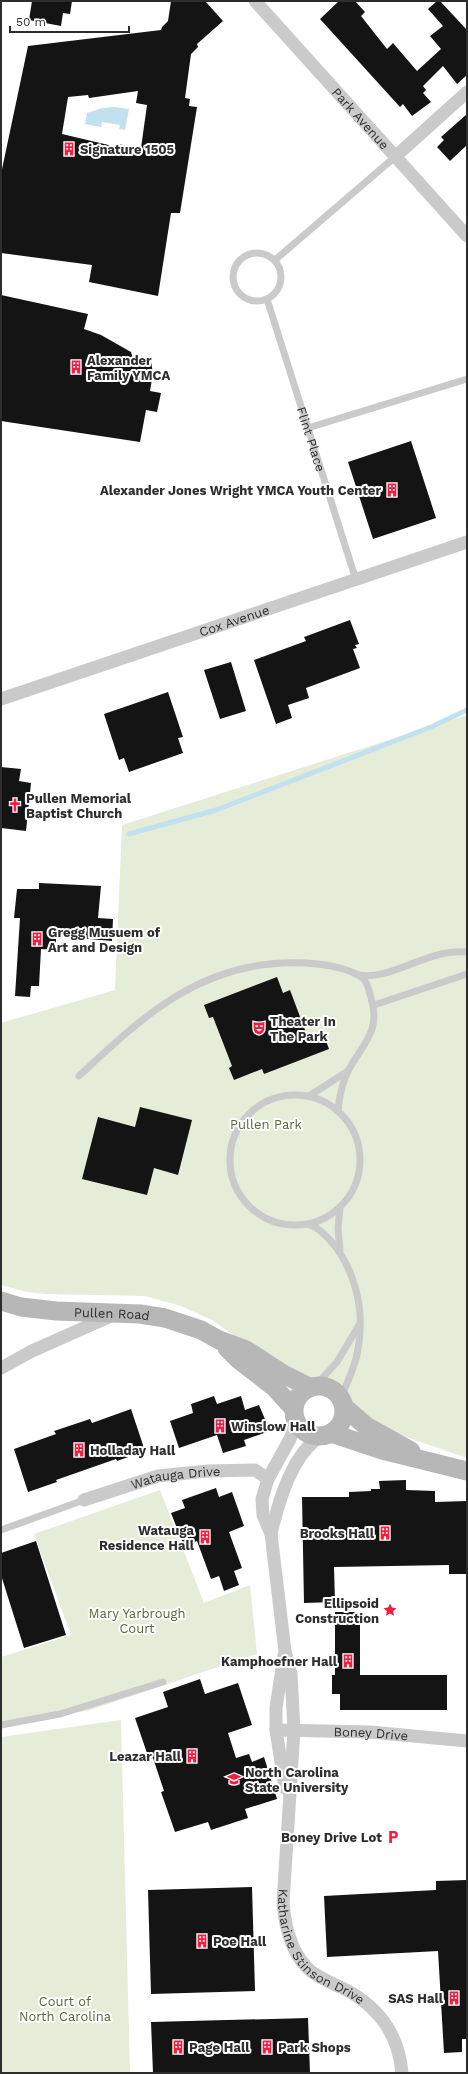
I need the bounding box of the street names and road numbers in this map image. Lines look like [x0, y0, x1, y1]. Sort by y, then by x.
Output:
street label: Park Avenue [329, 85, 392, 153]
street label: Flint Place [294, 405, 328, 474]
street label: Cox Avenue [197, 602, 271, 640]
street label: Pullen Road [74, 1305, 151, 1323]
street label: Watauga Drive [129, 1464, 220, 1492]
street label: Boney Drive [333, 1724, 409, 1744]
street label: Katharine Stinson Drive [275, 1888, 367, 2007]

